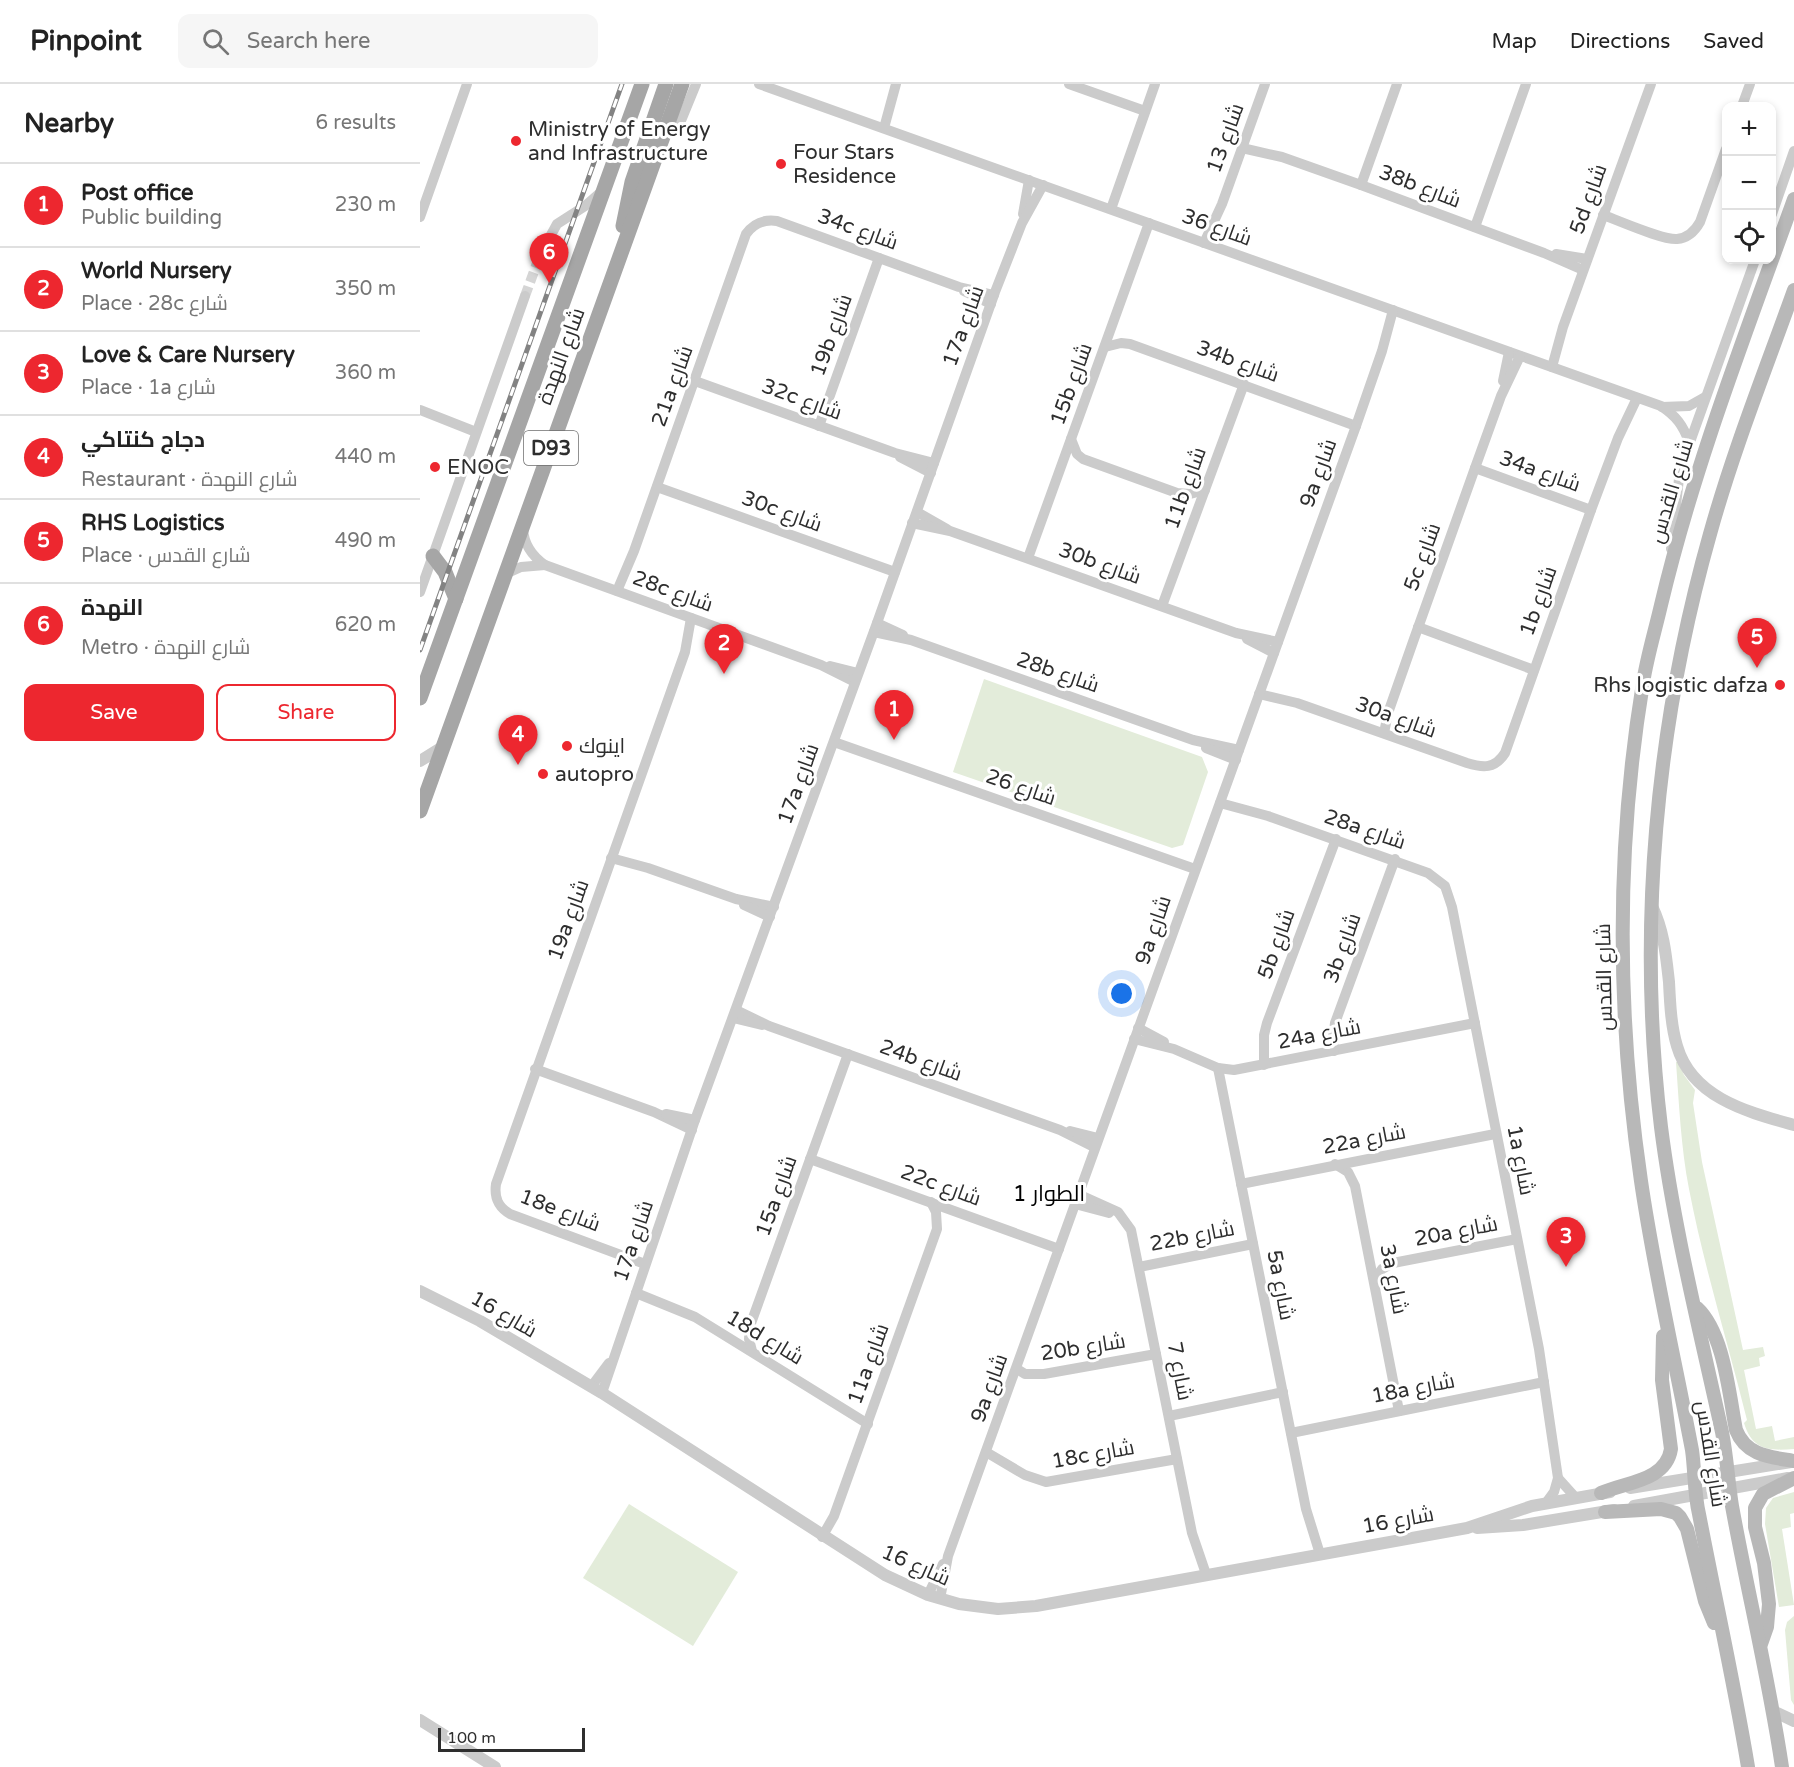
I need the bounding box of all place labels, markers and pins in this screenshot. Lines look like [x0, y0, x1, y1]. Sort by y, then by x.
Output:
place label: Ministry of Energy and Infrastructure [528, 117, 710, 166]
marker: Ministry of Energy and Infrastructure [509, 134, 523, 148]
place label: Four Stars Residence [793, 140, 896, 189]
marker: Four Stars Residence [774, 157, 788, 171]
pin: 6 [530, 234, 568, 283]
place label: ENOC [447, 455, 509, 480]
marker: ENOC [428, 460, 442, 474]
pin: 5 [1738, 618, 1776, 668]
pin: 2 [704, 624, 744, 674]
place label: Rhs logistic dafza [1593, 673, 1768, 698]
marker: Rhs logistic dafza [1773, 678, 1787, 692]
pin: 1 [874, 690, 914, 740]
pin: 4 [498, 716, 538, 765]
place label: اينوك [579, 734, 625, 759]
marker: اينوك [560, 739, 574, 753]
place label: autopro [555, 762, 634, 787]
marker: autopro [536, 767, 550, 781]
pin: 3 [1546, 1218, 1586, 1267]

